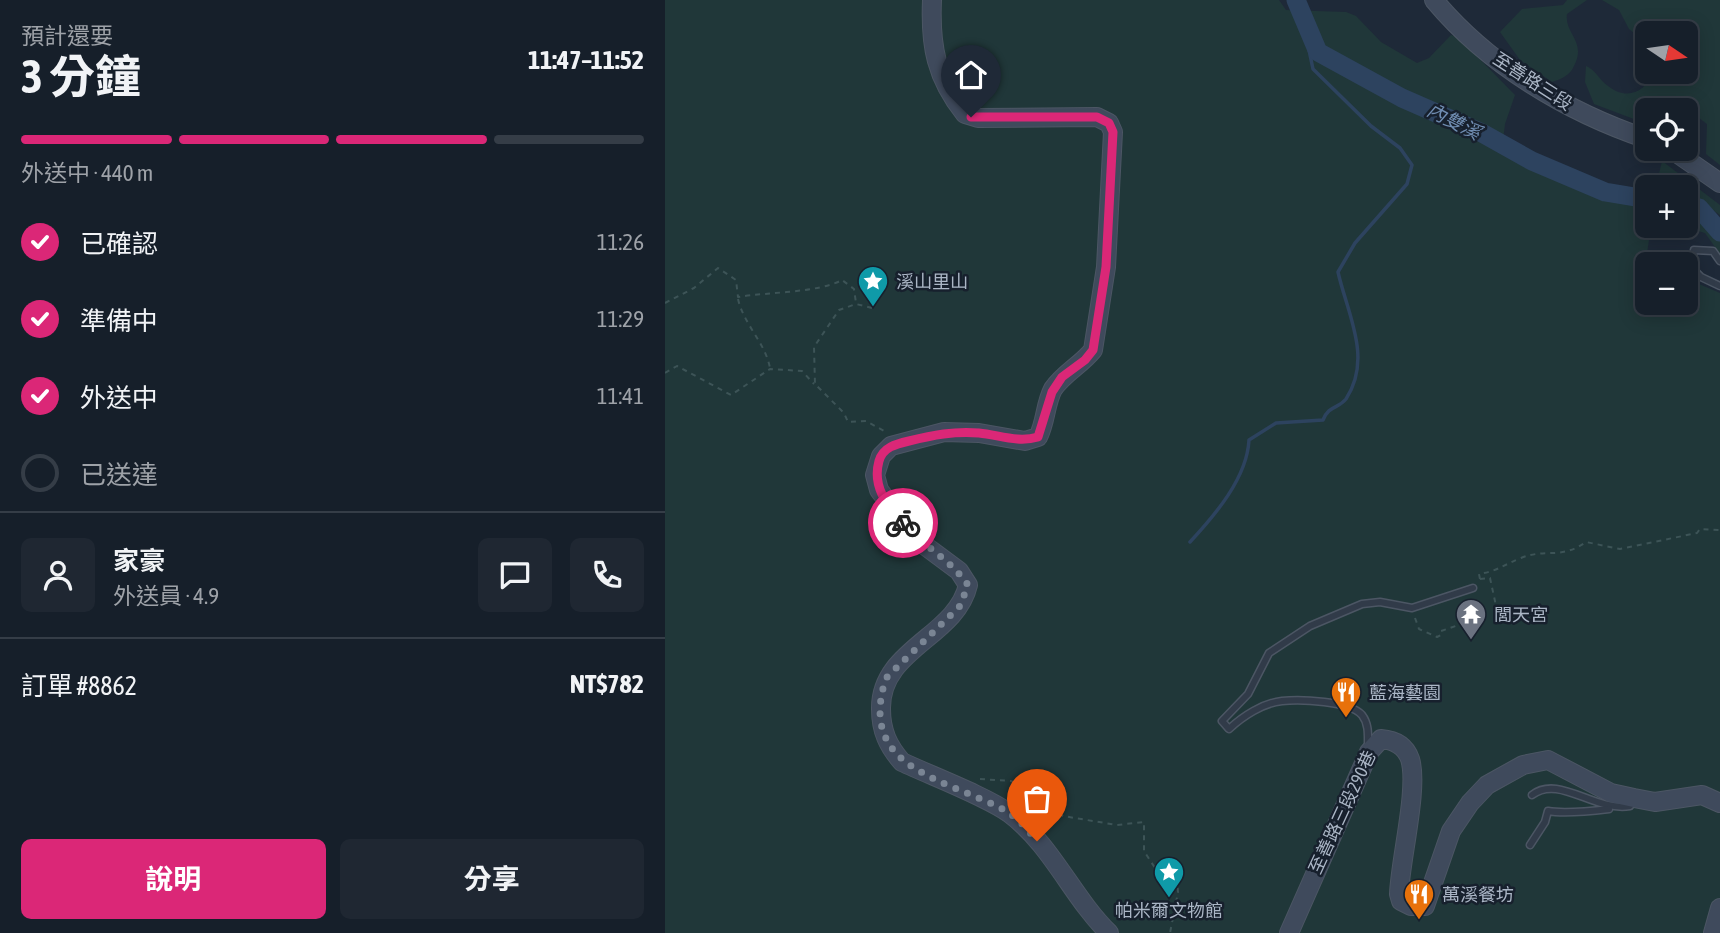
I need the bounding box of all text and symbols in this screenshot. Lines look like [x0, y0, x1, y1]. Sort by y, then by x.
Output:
north arrow [1635, 21, 1697, 84]
map controls [1635, 21, 1698, 315]
text: 預計還要 [21, 23, 113, 49]
text: 11:47–11:52 [528, 45, 644, 75]
pin [941, 45, 1001, 117]
street label: 至善路三段 [1490, 48, 1576, 114]
text: 3 分鐘 [21, 50, 141, 103]
icon: home [952, 56, 990, 94]
water label: 內雙溪 [1424, 98, 1487, 145]
button: locate [1635, 98, 1698, 161]
text: 外送中 · 440 m [21, 160, 153, 186]
button: + [1635, 175, 1698, 238]
icon: check [21, 223, 59, 261]
text: 已確認 [80, 229, 158, 259]
text: 11:26 [597, 229, 644, 255]
button: − [1635, 252, 1698, 315]
place icon: 溪山里山 [856, 264, 890, 308]
place label: 溪山里山 [896, 271, 968, 292]
icon: check [21, 300, 59, 338]
text: 準備中 [80, 306, 158, 336]
text: 11:29 [597, 306, 644, 332]
icon: check [21, 377, 59, 415]
text: 外送中 [80, 383, 158, 413]
text: 11:41 [597, 383, 644, 409]
text: 已送達 [80, 460, 158, 490]
courier [868, 488, 938, 558]
icon: bike [884, 504, 922, 542]
button: person [21, 538, 95, 612]
button: chat [478, 538, 552, 612]
button: phone [570, 538, 644, 612]
text: 家豪 [113, 546, 165, 576]
text: 外送員 · 4.9 [113, 583, 219, 609]
temple icon: 閭天宮 [1454, 597, 1488, 641]
place label: 閭天宮 [1494, 604, 1548, 625]
text: NT$782 [570, 669, 644, 699]
text: 訂單 #8862 [21, 671, 137, 701]
restaurant icon: 藍海藝園 [1329, 675, 1363, 719]
place label: 藍海藝園 [1369, 682, 1441, 703]
street label: 至善路三段290巷 [1304, 747, 1380, 877]
pin [1007, 769, 1067, 841]
icon: bag [1018, 780, 1056, 818]
button: 說明 [21, 839, 326, 919]
button: 分享 [340, 839, 644, 919]
place icon: 帕米爾文物館 [1152, 855, 1186, 899]
restaurant icon: 萬溪餐坊 [1402, 877, 1436, 921]
place label: 萬溪餐坊 [1442, 884, 1514, 905]
place label: 帕米爾文物館 [1115, 900, 1223, 921]

